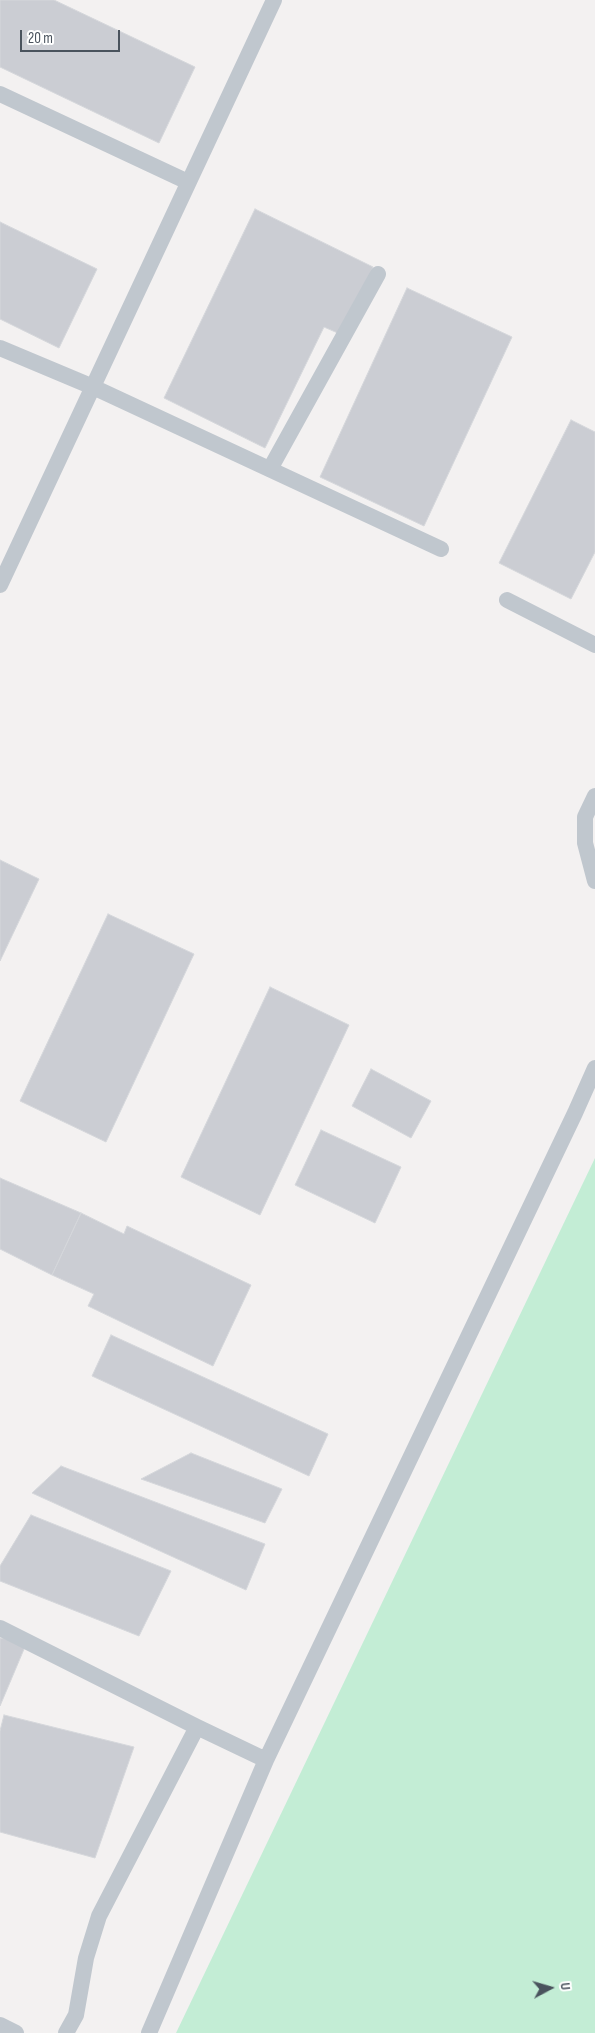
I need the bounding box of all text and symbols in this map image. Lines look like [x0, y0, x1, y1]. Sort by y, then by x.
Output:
scale bar [22, 20, 122, 52]
text: 20 m [28, 29, 53, 48]
north arrow [525, 1963, 575, 2013]
text: U [557, 1982, 574, 1991]

